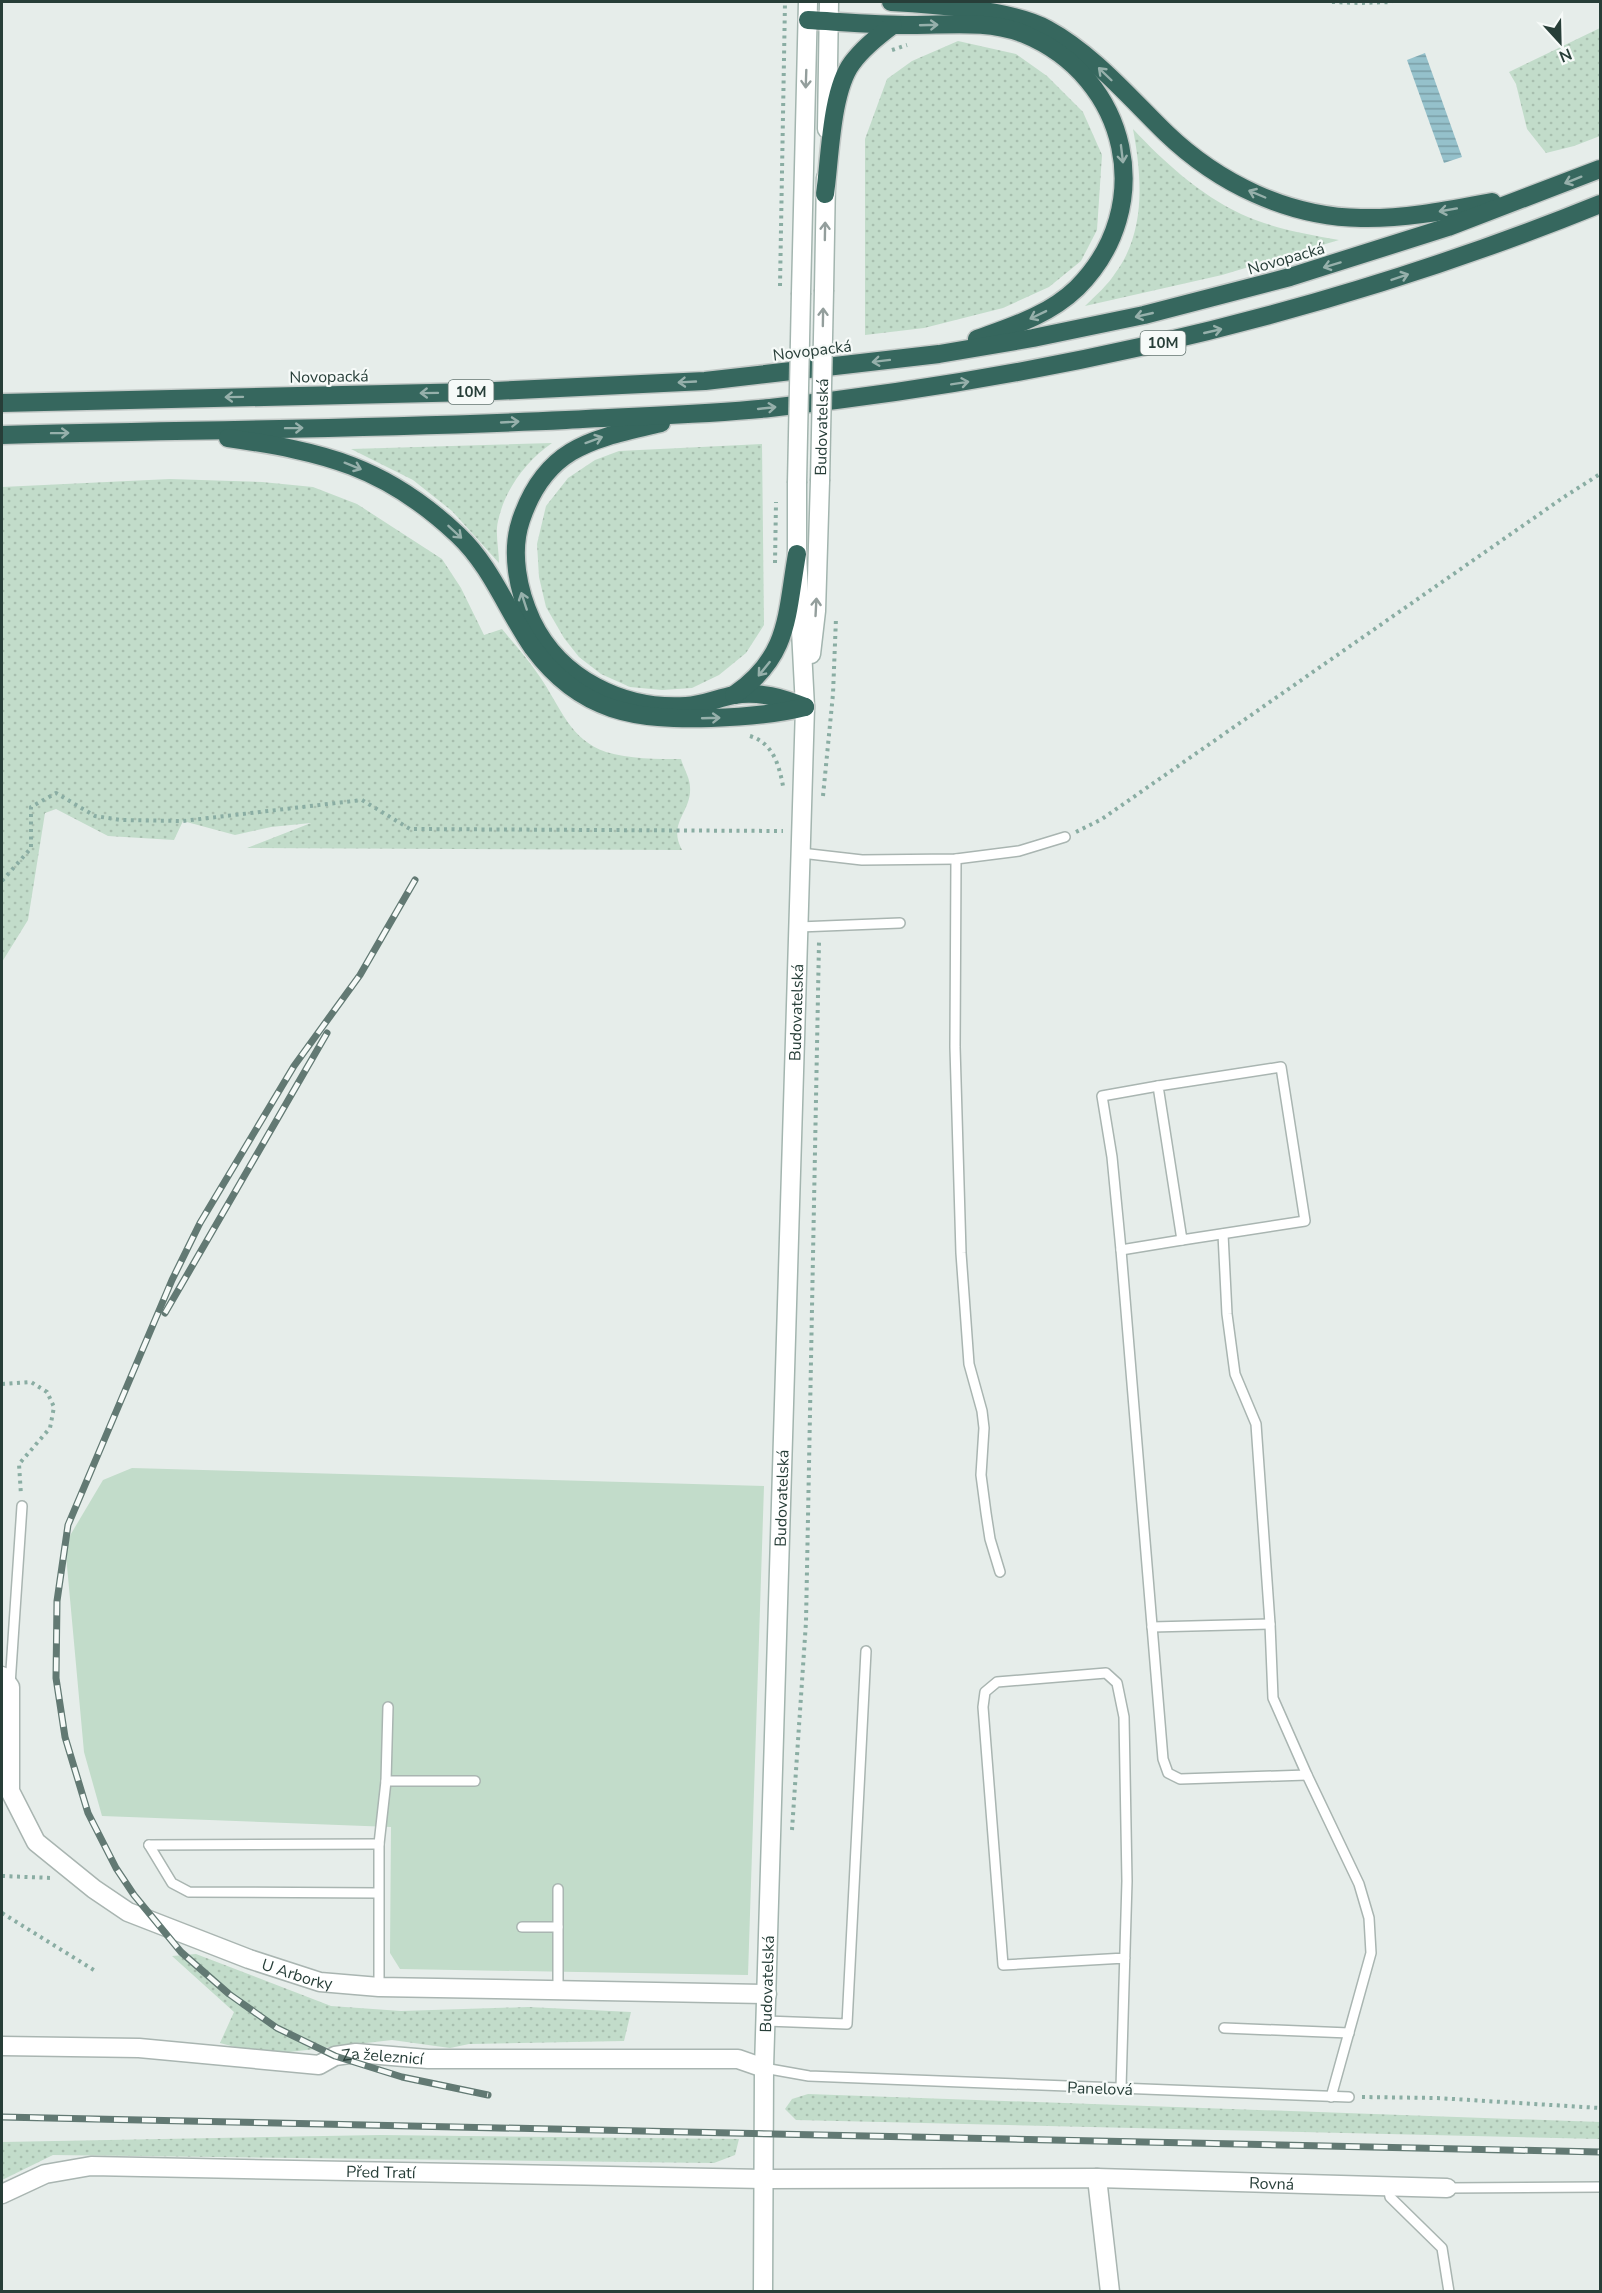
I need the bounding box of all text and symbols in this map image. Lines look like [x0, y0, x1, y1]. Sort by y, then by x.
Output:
north arrow [1530, 12, 1590, 72]
one-way arrow [919, 19, 939, 31]
text: N [1556, 43, 1575, 67]
one-way arrow [1097, 67, 1112, 81]
one-way arrow [801, 68, 812, 88]
one-way arrow [1117, 143, 1128, 163]
one-way arrow [1565, 175, 1583, 186]
one-way arrow [1248, 188, 1266, 199]
one-way arrow [1438, 205, 1458, 216]
one-way arrow [819, 222, 830, 242]
street label: Novopacká [1245, 237, 1327, 280]
one-way arrow [1323, 260, 1342, 271]
one-way arrow [1390, 271, 1409, 282]
one-way arrow [817, 308, 829, 328]
one-way arrow [1135, 309, 1154, 321]
one-way arrow [1029, 310, 1047, 321]
one-way arrow [1203, 325, 1222, 337]
road number: 10M [1140, 331, 1186, 355]
street label: Novopacká [771, 335, 853, 367]
one-way arrow [872, 356, 891, 367]
street label: Novopacká [289, 365, 369, 389]
one-way arrow [678, 376, 698, 388]
one-way arrow [950, 377, 970, 388]
street label: Budovatelská [810, 378, 834, 476]
road number: 10M [448, 380, 494, 404]
one-way arrow [420, 387, 440, 398]
one-way arrow [225, 391, 245, 403]
one-way arrow [756, 402, 776, 413]
one-way arrow [499, 417, 519, 428]
one-way arrow [284, 422, 304, 434]
one-way arrow [49, 428, 69, 439]
one-way arrow [584, 434, 603, 445]
one-way arrow [343, 461, 362, 472]
one-way arrow [447, 525, 462, 539]
one-way arrow [518, 592, 529, 611]
one-way arrow [811, 597, 822, 617]
one-way arrow [758, 661, 771, 677]
one-way arrow [700, 712, 720, 724]
street label: Budovatelská [784, 964, 809, 1061]
street label: Budovatelská [770, 1449, 795, 1547]
street label: Budovatelská [755, 1935, 780, 2033]
street label: U Arborky [259, 1954, 334, 1995]
street label: Za železnicí [340, 2043, 426, 2071]
street label: Panelová [1067, 2077, 1133, 2101]
street label: Před Tratí [346, 2161, 417, 2184]
street label: Rovná [1249, 2172, 1295, 2196]

